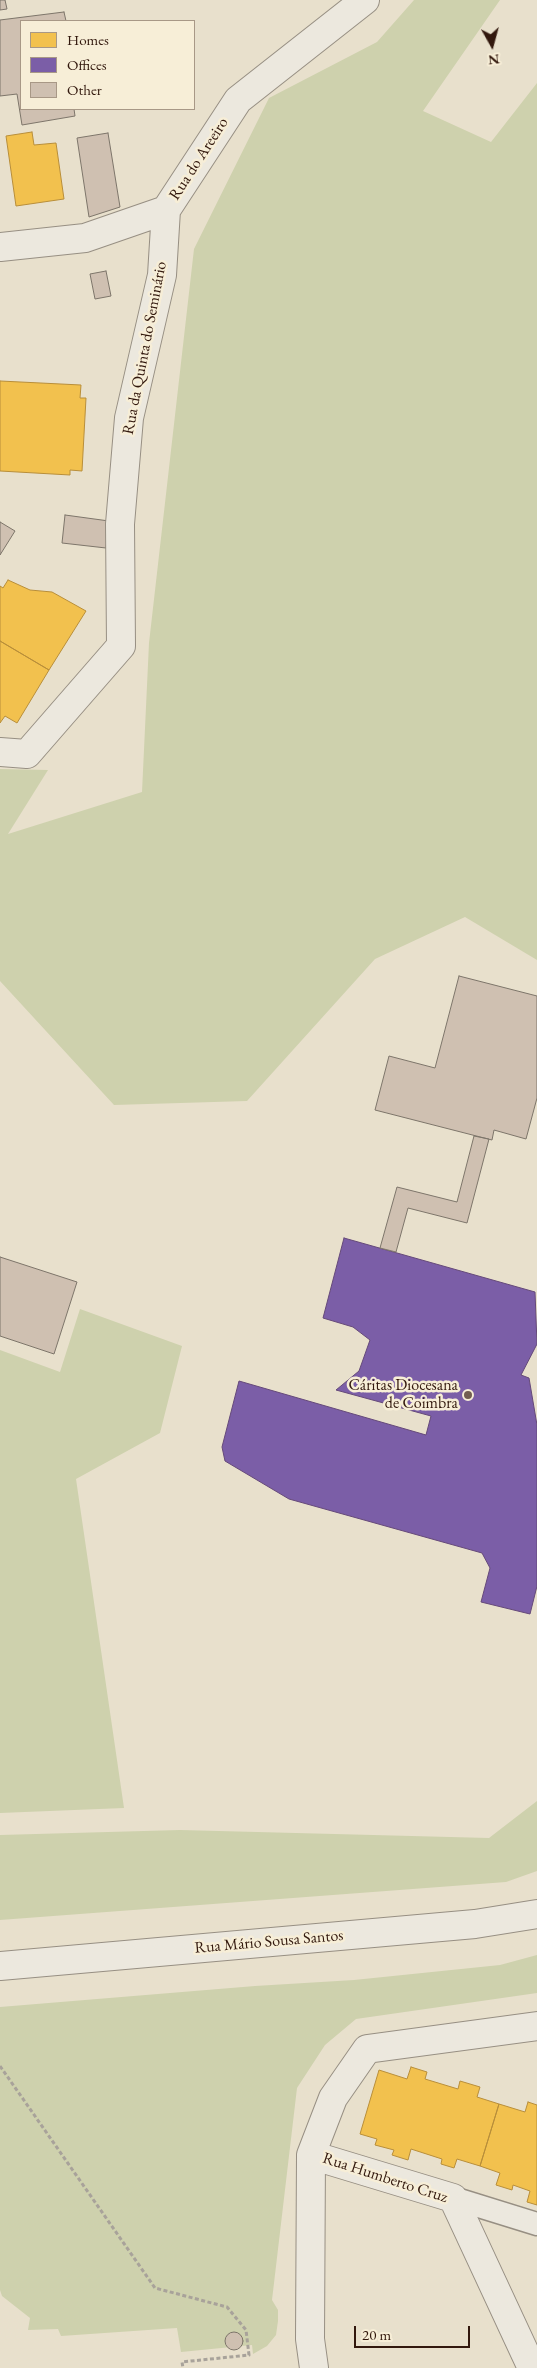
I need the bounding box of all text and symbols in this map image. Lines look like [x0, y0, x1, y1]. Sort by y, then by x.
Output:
legend [20, 20, 195, 110]
north arrow [467, 20, 517, 70]
text: Homes [67, 30, 109, 49]
text: N [487, 50, 501, 70]
text: Offices [67, 55, 107, 74]
text: Other [67, 80, 102, 99]
street label: Rua do Areeiro [165, 114, 233, 204]
street label: Rua da Quinta do Seminário [119, 260, 171, 436]
place label: Cáritas Diocesana de Coimbra [348, 1376, 458, 1414]
marker: Cáritas Diocesana de Coimbra [462, 1389, 474, 1401]
street label: Rua Mário Sousa Santos [194, 1926, 344, 1958]
street label: Rua Humberto Cruz [320, 2149, 450, 2207]
scale bar [357, 2316, 473, 2348]
text: 20 m [362, 2325, 391, 2344]

